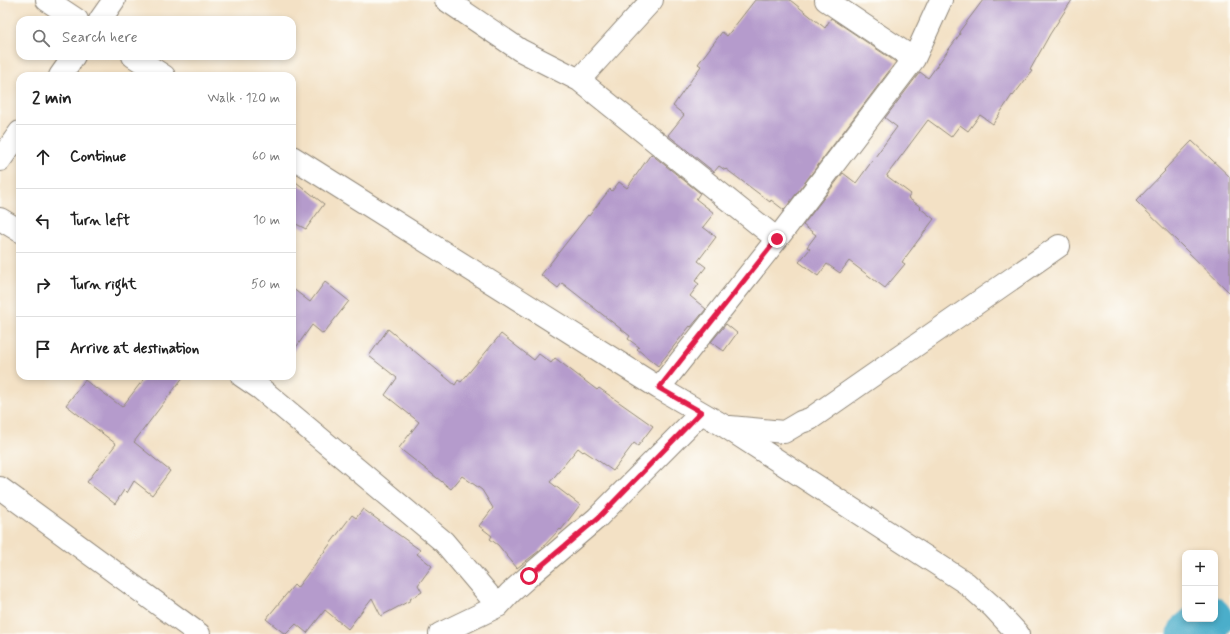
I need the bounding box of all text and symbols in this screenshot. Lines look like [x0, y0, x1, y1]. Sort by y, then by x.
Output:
search box [16, 16, 296, 60]
icon: search [30, 27, 52, 49]
text: Search here [62, 28, 138, 48]
text: 2 min [32, 87, 72, 109]
text: Walk · 120 m [208, 90, 280, 107]
icon: ahead [32, 146, 54, 168]
text: Continue [70, 147, 126, 167]
text: 60 m [252, 148, 280, 165]
icon: left [32, 210, 54, 232]
text: Turn left [70, 211, 130, 231]
text: 10 m [253, 212, 280, 229]
route end [768, 230, 786, 248]
icon: right [32, 274, 54, 296]
text: Turn right [70, 275, 137, 295]
text: 50 m [251, 276, 280, 293]
icon: arrive [32, 338, 54, 360]
text: Arrive at destination [70, 339, 199, 359]
map controls [1182, 550, 1218, 622]
button: + [1182, 550, 1218, 586]
route start [520, 567, 538, 585]
button: − [1182, 586, 1218, 622]

